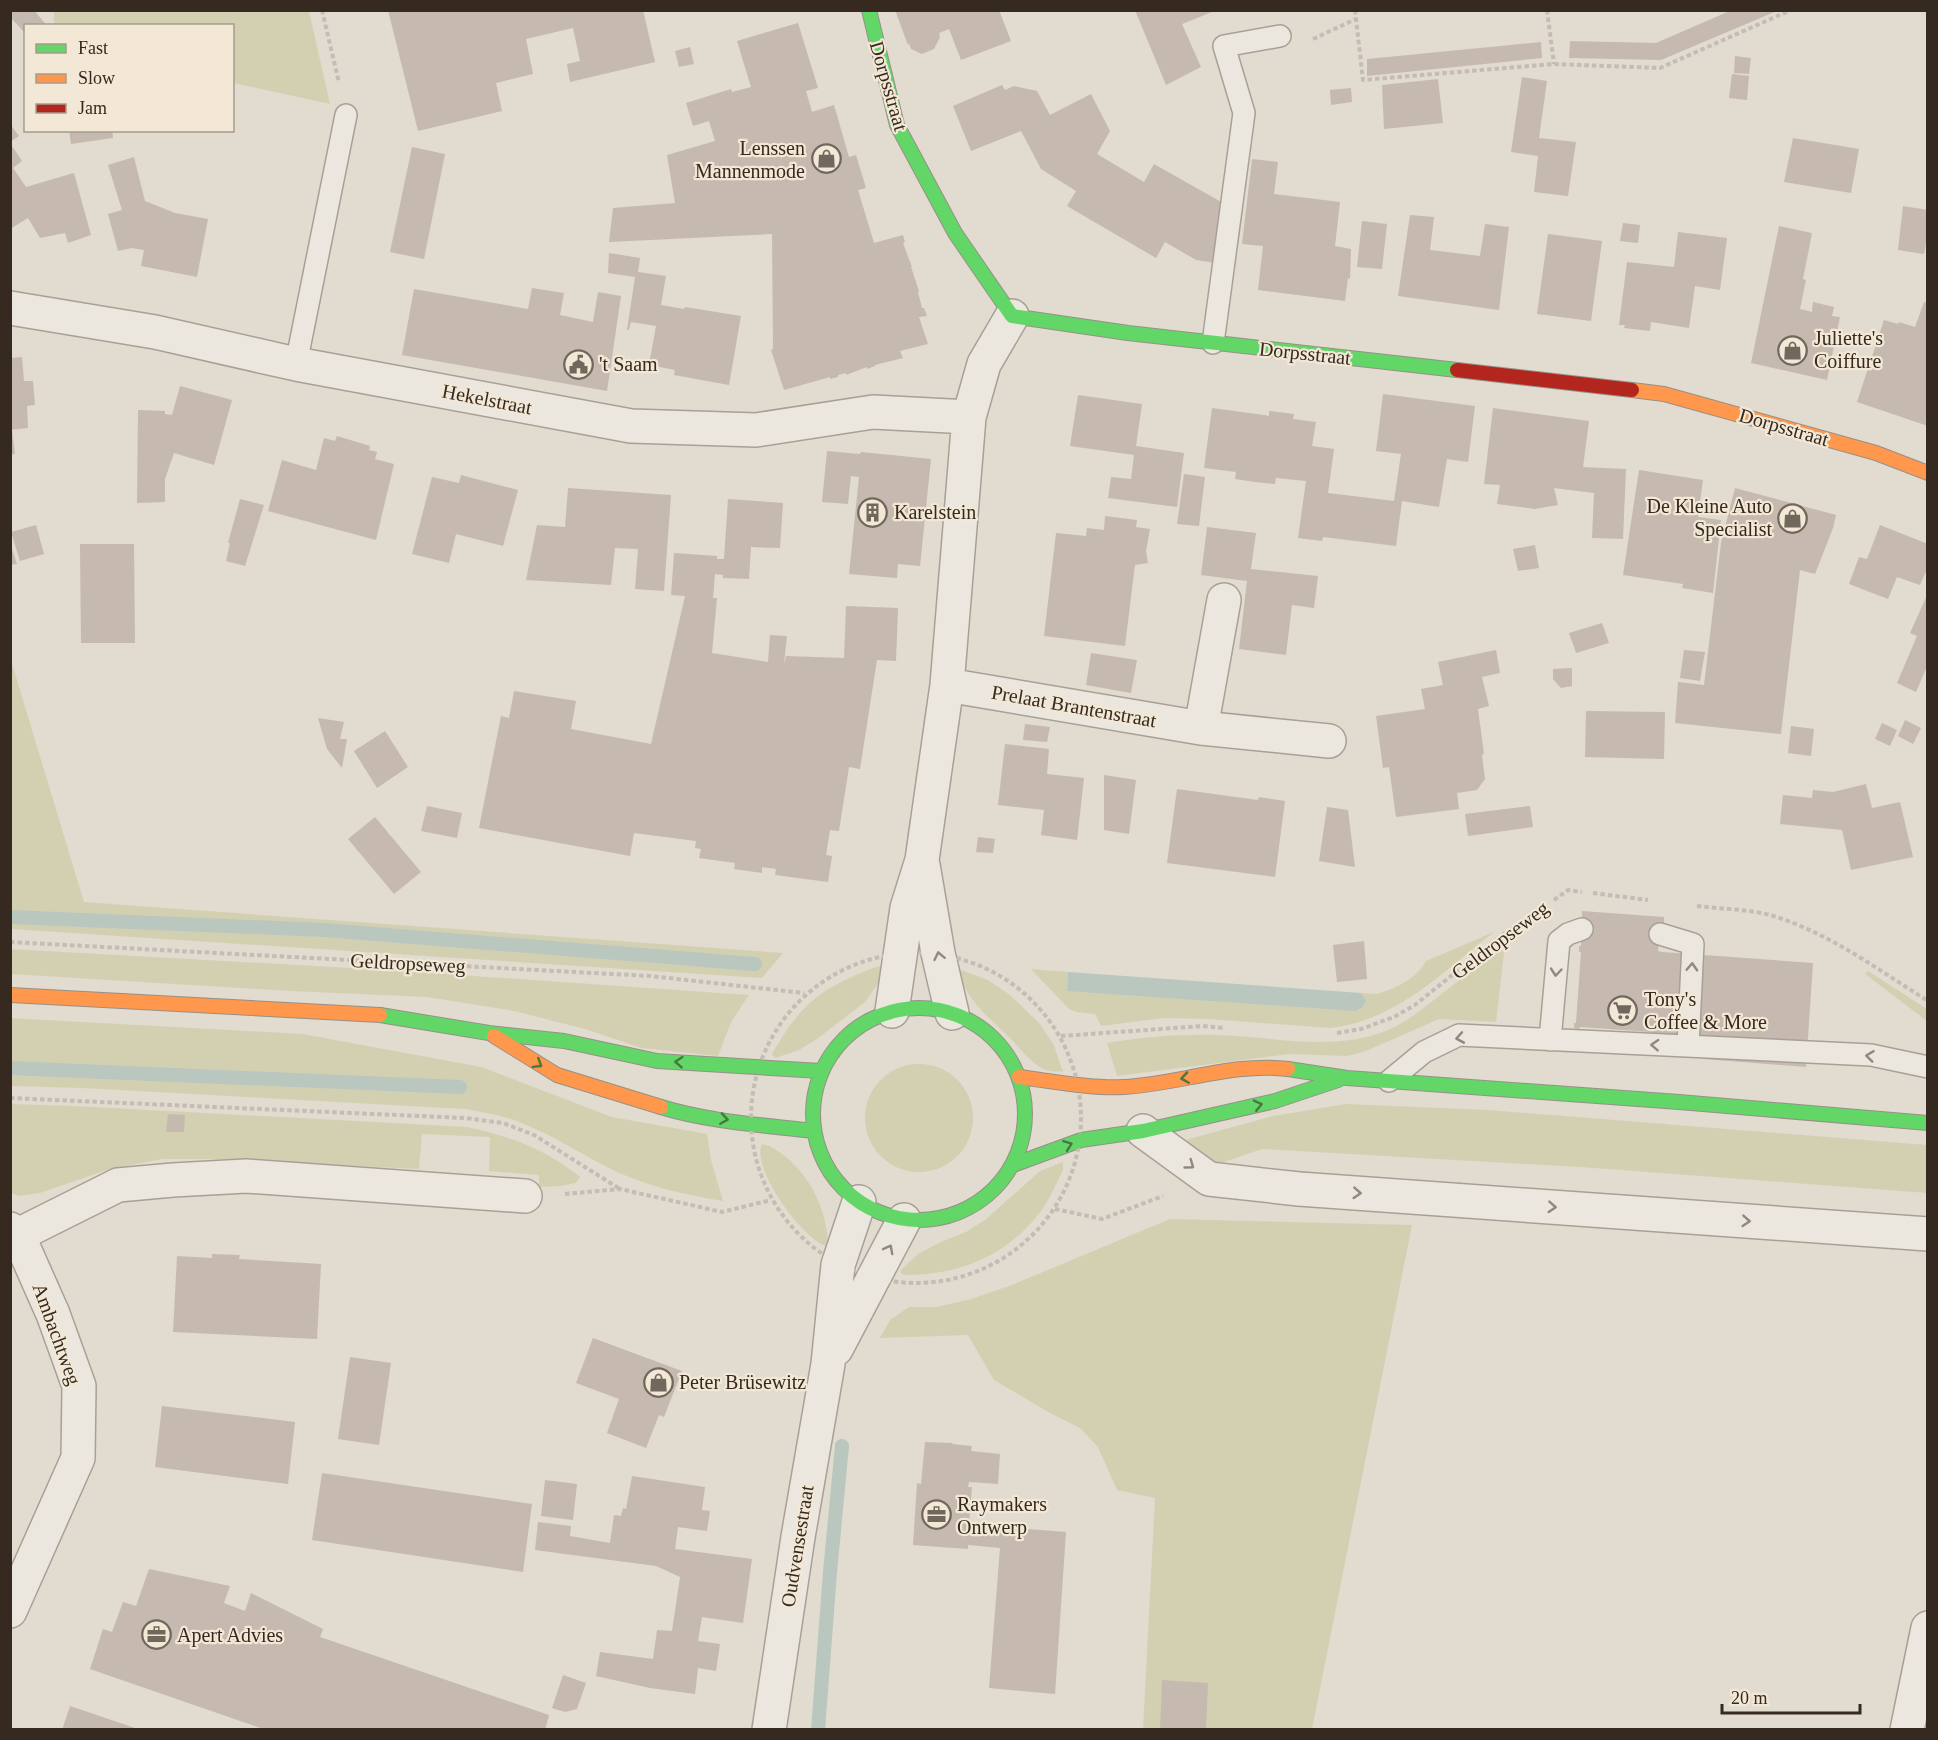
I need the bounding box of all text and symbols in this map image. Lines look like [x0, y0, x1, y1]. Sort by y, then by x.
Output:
legend [24, 24, 234, 132]
text: Fast [78, 38, 108, 58]
street label: Dorpsstraat [865, 39, 912, 134]
text: Slow [78, 68, 115, 88]
text: Jam [78, 98, 107, 118]
place label: Lenssen Mannenmode [695, 137, 805, 182]
shop icon: Lenssen Mannenmode [810, 143, 842, 175]
place label: Juliette's Coiffure [1814, 327, 1883, 372]
shop icon: Juliette's Coiffure [1777, 334, 1809, 366]
street label: Dorpsstraat [1258, 337, 1352, 370]
public building icon: 't Saam [562, 348, 594, 380]
place label: 't Saam [599, 353, 658, 375]
street label: Hekelstraat [440, 380, 534, 419]
street label: Dorpsstraat [1736, 404, 1832, 451]
place label: De Kleine Auto Specialist [1646, 495, 1772, 541]
building icon: Karelstein [857, 496, 889, 528]
place label: Karelstein [894, 501, 976, 523]
shop icon: De Kleine Auto Specialist [1777, 502, 1809, 534]
street label: Prelaat Brantenstraat [990, 681, 1159, 731]
street label: Geldropseweg [1447, 896, 1553, 984]
street label: Geldropseweg [350, 949, 466, 978]
one-way arrow [933, 951, 946, 961]
one-way arrow [1685, 963, 1698, 972]
one-way arrow [1550, 968, 1563, 977]
place label: Tony's Coffee & More [1644, 988, 1767, 1033]
supermarket icon: Tony's Coffee & More [1607, 994, 1639, 1026]
one-way arrow [1455, 1031, 1465, 1043]
one-way arrow [1650, 1038, 1659, 1051]
one-way arrow [1866, 1050, 1875, 1063]
one-way arrow [532, 1056, 542, 1068]
one-way arrow [674, 1056, 683, 1069]
one-way arrow [1180, 1071, 1189, 1083]
one-way arrow [1253, 1099, 1263, 1112]
one-way arrow [719, 1113, 728, 1125]
one-way arrow [1062, 1140, 1073, 1152]
one-way arrow [1184, 1158, 1195, 1169]
one-way arrow [1353, 1187, 1362, 1200]
one-way arrow [1547, 1200, 1556, 1213]
one-way arrow [1742, 1214, 1751, 1227]
one-way arrow [882, 1245, 893, 1256]
street label: Ambachtweg [27, 1280, 86, 1388]
shop icon: Peter Brüsewitz [642, 1366, 674, 1398]
place label: Peter Brüsewitz [679, 1371, 806, 1393]
street label: Oudvensestraat [776, 1483, 818, 1609]
place label: Raymakers Ontwerp [957, 1493, 1047, 1539]
office icon: Raymakers Ontwerp [920, 1499, 952, 1531]
office icon: Apert Advies [140, 1619, 172, 1651]
place label: Apert Advies [177, 1624, 283, 1647]
scale bar [1722, 1677, 1860, 1715]
text: 20 m [1731, 1688, 1768, 1708]

